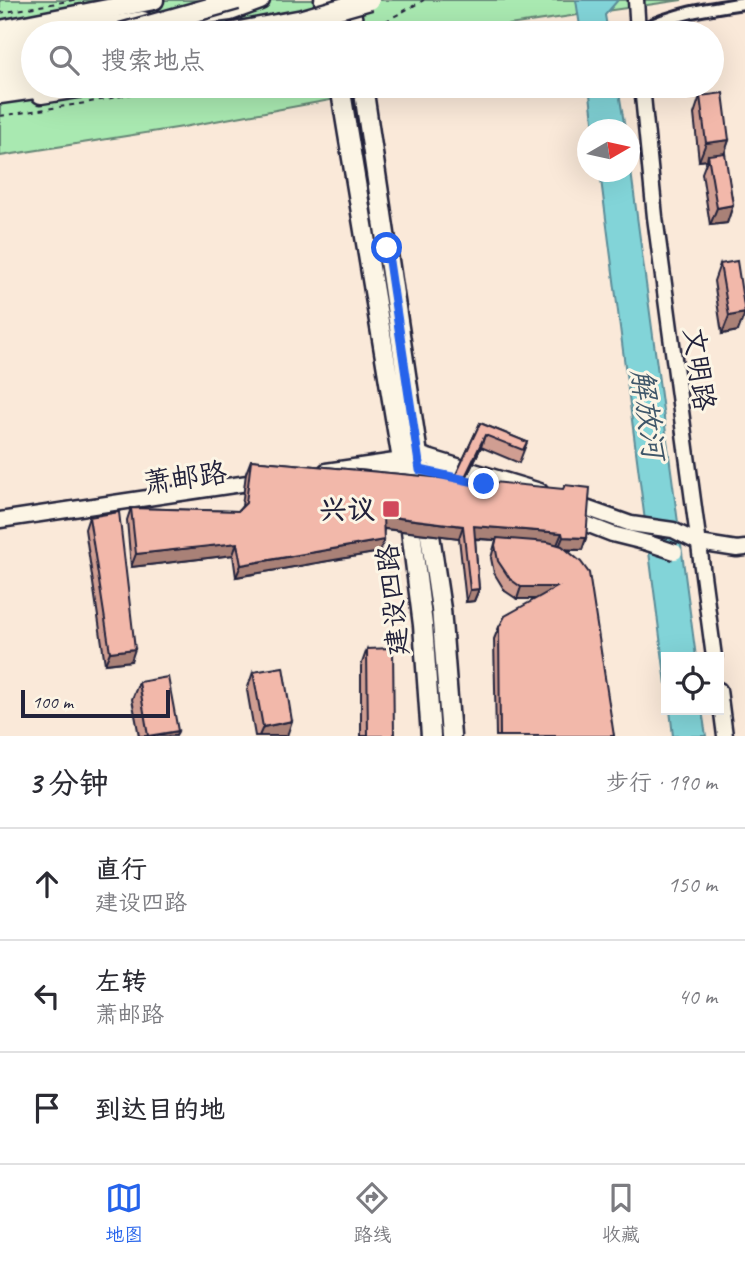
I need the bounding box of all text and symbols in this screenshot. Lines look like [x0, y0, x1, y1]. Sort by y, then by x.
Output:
search box [21, 21, 724, 98]
icon: search [45, 41, 83, 79]
text: 搜索地点 [101, 44, 205, 77]
north arrow [577, 119, 640, 182]
route start [371, 232, 402, 263]
street label: 文明路 [676, 325, 723, 413]
water label: 解放河 [623, 367, 674, 466]
street label: 萧邮路 [141, 454, 229, 501]
route end [468, 468, 499, 499]
place label: 兴议 [319, 492, 375, 527]
marker: 兴议 [381, 499, 401, 519]
street label: 建设四路 [369, 542, 416, 657]
map controls [661, 652, 724, 715]
button: locate [661, 652, 724, 715]
scale bar [21, 687, 170, 719]
text: 100 m [32, 690, 73, 714]
text: 3 分钟 [28, 764, 109, 802]
text: 步行 · 190 m [606, 768, 717, 797]
text: 直行 [95, 853, 147, 886]
icon: ahead [28, 865, 66, 903]
text: 150 m [668, 870, 717, 899]
text: 建设四路 [95, 888, 187, 917]
text: 左转 [95, 965, 147, 998]
icon: left [28, 977, 66, 1015]
text: 40 m [678, 982, 717, 1011]
text: 萧邮路 [95, 1000, 164, 1029]
icon: arrive [28, 1089, 66, 1127]
text: 到达目的地 [95, 1093, 225, 1126]
tab: 地图 [105, 1179, 143, 1247]
tab: 路线 [353, 1179, 392, 1247]
tab: 收藏 [602, 1179, 640, 1247]

